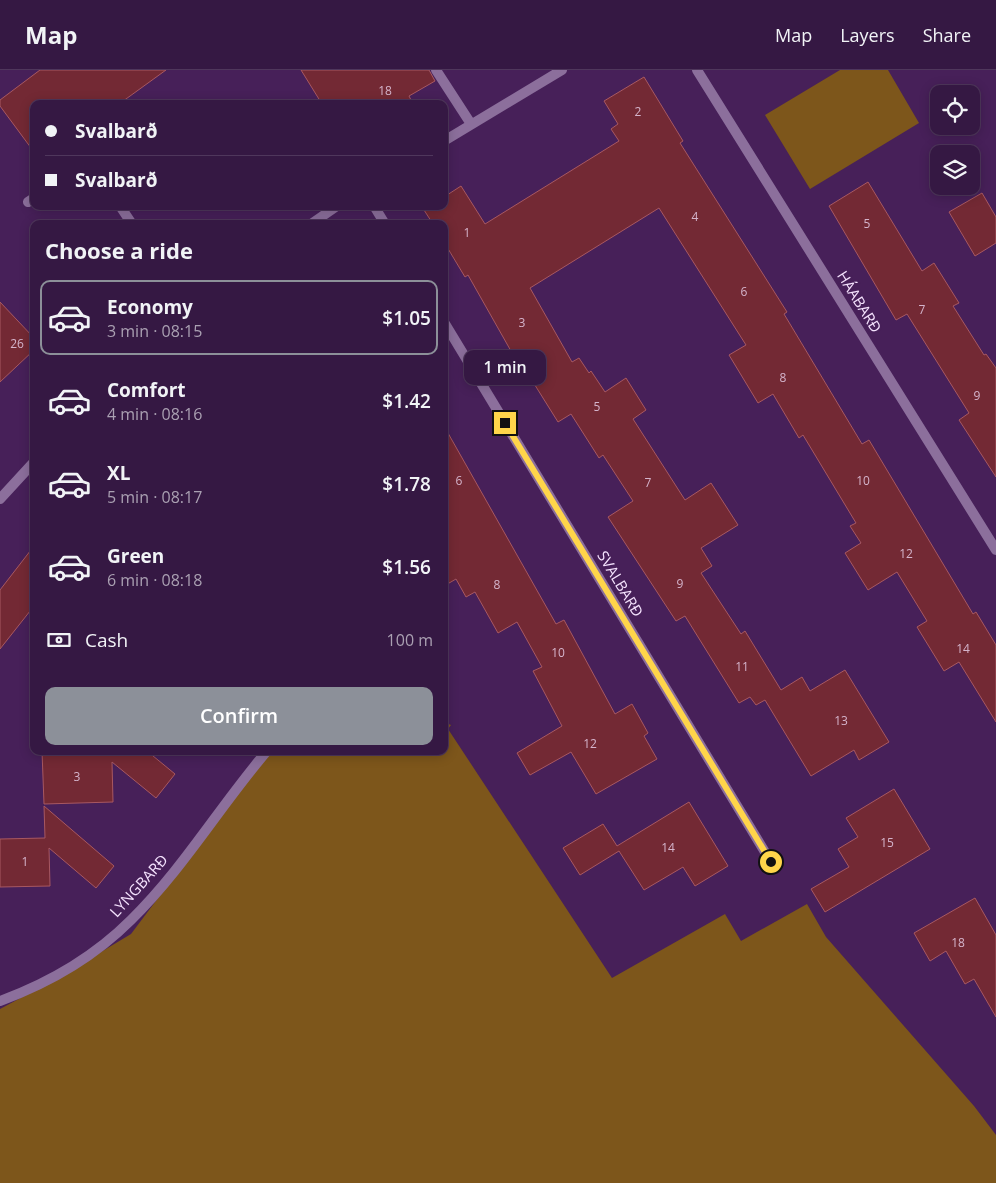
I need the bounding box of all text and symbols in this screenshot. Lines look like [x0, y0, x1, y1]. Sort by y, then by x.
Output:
text: Map [25, 18, 77, 51]
text: Map [775, 23, 812, 47]
text: Layers [840, 23, 895, 47]
text: Share [923, 23, 971, 47]
house number: 18 [378, 82, 392, 99]
map controls [930, 85, 980, 195]
button: locate [930, 85, 980, 135]
house number: 2 [635, 103, 642, 120]
text: Svalbarð [75, 118, 157, 144]
button: layers [930, 145, 980, 195]
text: Svalbarð [75, 167, 157, 193]
house number: 4 [692, 208, 699, 225]
house number: 5 [864, 215, 871, 232]
house number: 1 [464, 224, 470, 241]
text: Choose a ride [45, 235, 193, 265]
street label: HÁABARÐ [833, 267, 887, 336]
house number: 6 [741, 283, 748, 300]
text: Economy [107, 294, 193, 320]
icon: car [47, 295, 92, 340]
house number: 7 [919, 301, 926, 318]
text: $1.05 [382, 305, 431, 331]
house number: 3 [519, 314, 526, 331]
text: 3 min · 08:15 [107, 320, 202, 342]
house number: 26 [10, 335, 24, 352]
callout: 1 min [464, 350, 546, 386]
text: 1 min [483, 356, 527, 378]
house number: 8 [780, 369, 787, 386]
text: Comfort [107, 377, 186, 403]
icon: car [47, 378, 92, 423]
house number: 9 [974, 387, 981, 404]
text: $1.42 [382, 388, 431, 414]
house number: 5 [594, 398, 601, 415]
text: 4 min · 08:16 [107, 403, 202, 425]
route end [494, 412, 516, 434]
text: XL [107, 460, 130, 486]
icon: car [47, 461, 92, 506]
text: $1.78 [382, 471, 431, 497]
house number: 6 [456, 472, 463, 489]
house number: 10 [856, 472, 870, 489]
house number: 7 [645, 474, 652, 491]
text: 5 min · 08:17 [107, 486, 202, 508]
text: Green [107, 543, 164, 569]
icon: car [47, 544, 92, 589]
house number: 12 [899, 545, 913, 562]
street label: SVALBARÐ [593, 547, 648, 620]
text: $1.56 [382, 554, 431, 580]
text: 6 min · 08:18 [107, 569, 202, 591]
house number: 9 [677, 575, 684, 592]
house number: 8 [494, 576, 501, 593]
icon: cash [45, 626, 73, 654]
text: Cash [85, 627, 128, 653]
text: 100 m [387, 629, 433, 651]
house number: 14 [956, 640, 970, 657]
house number: 10 [551, 644, 565, 661]
house number: 11 [735, 658, 749, 675]
button: Confirm [45, 687, 433, 745]
house number: 13 [834, 712, 848, 729]
house number: 12 [583, 735, 597, 752]
house number: 3 [74, 768, 81, 785]
house number: 15 [880, 834, 894, 851]
house number: 14 [661, 839, 675, 856]
street label: LYNGBARÐ [105, 850, 172, 921]
route start [760, 851, 782, 873]
house number: 1 [22, 853, 28, 870]
house number: 18 [951, 934, 965, 951]

